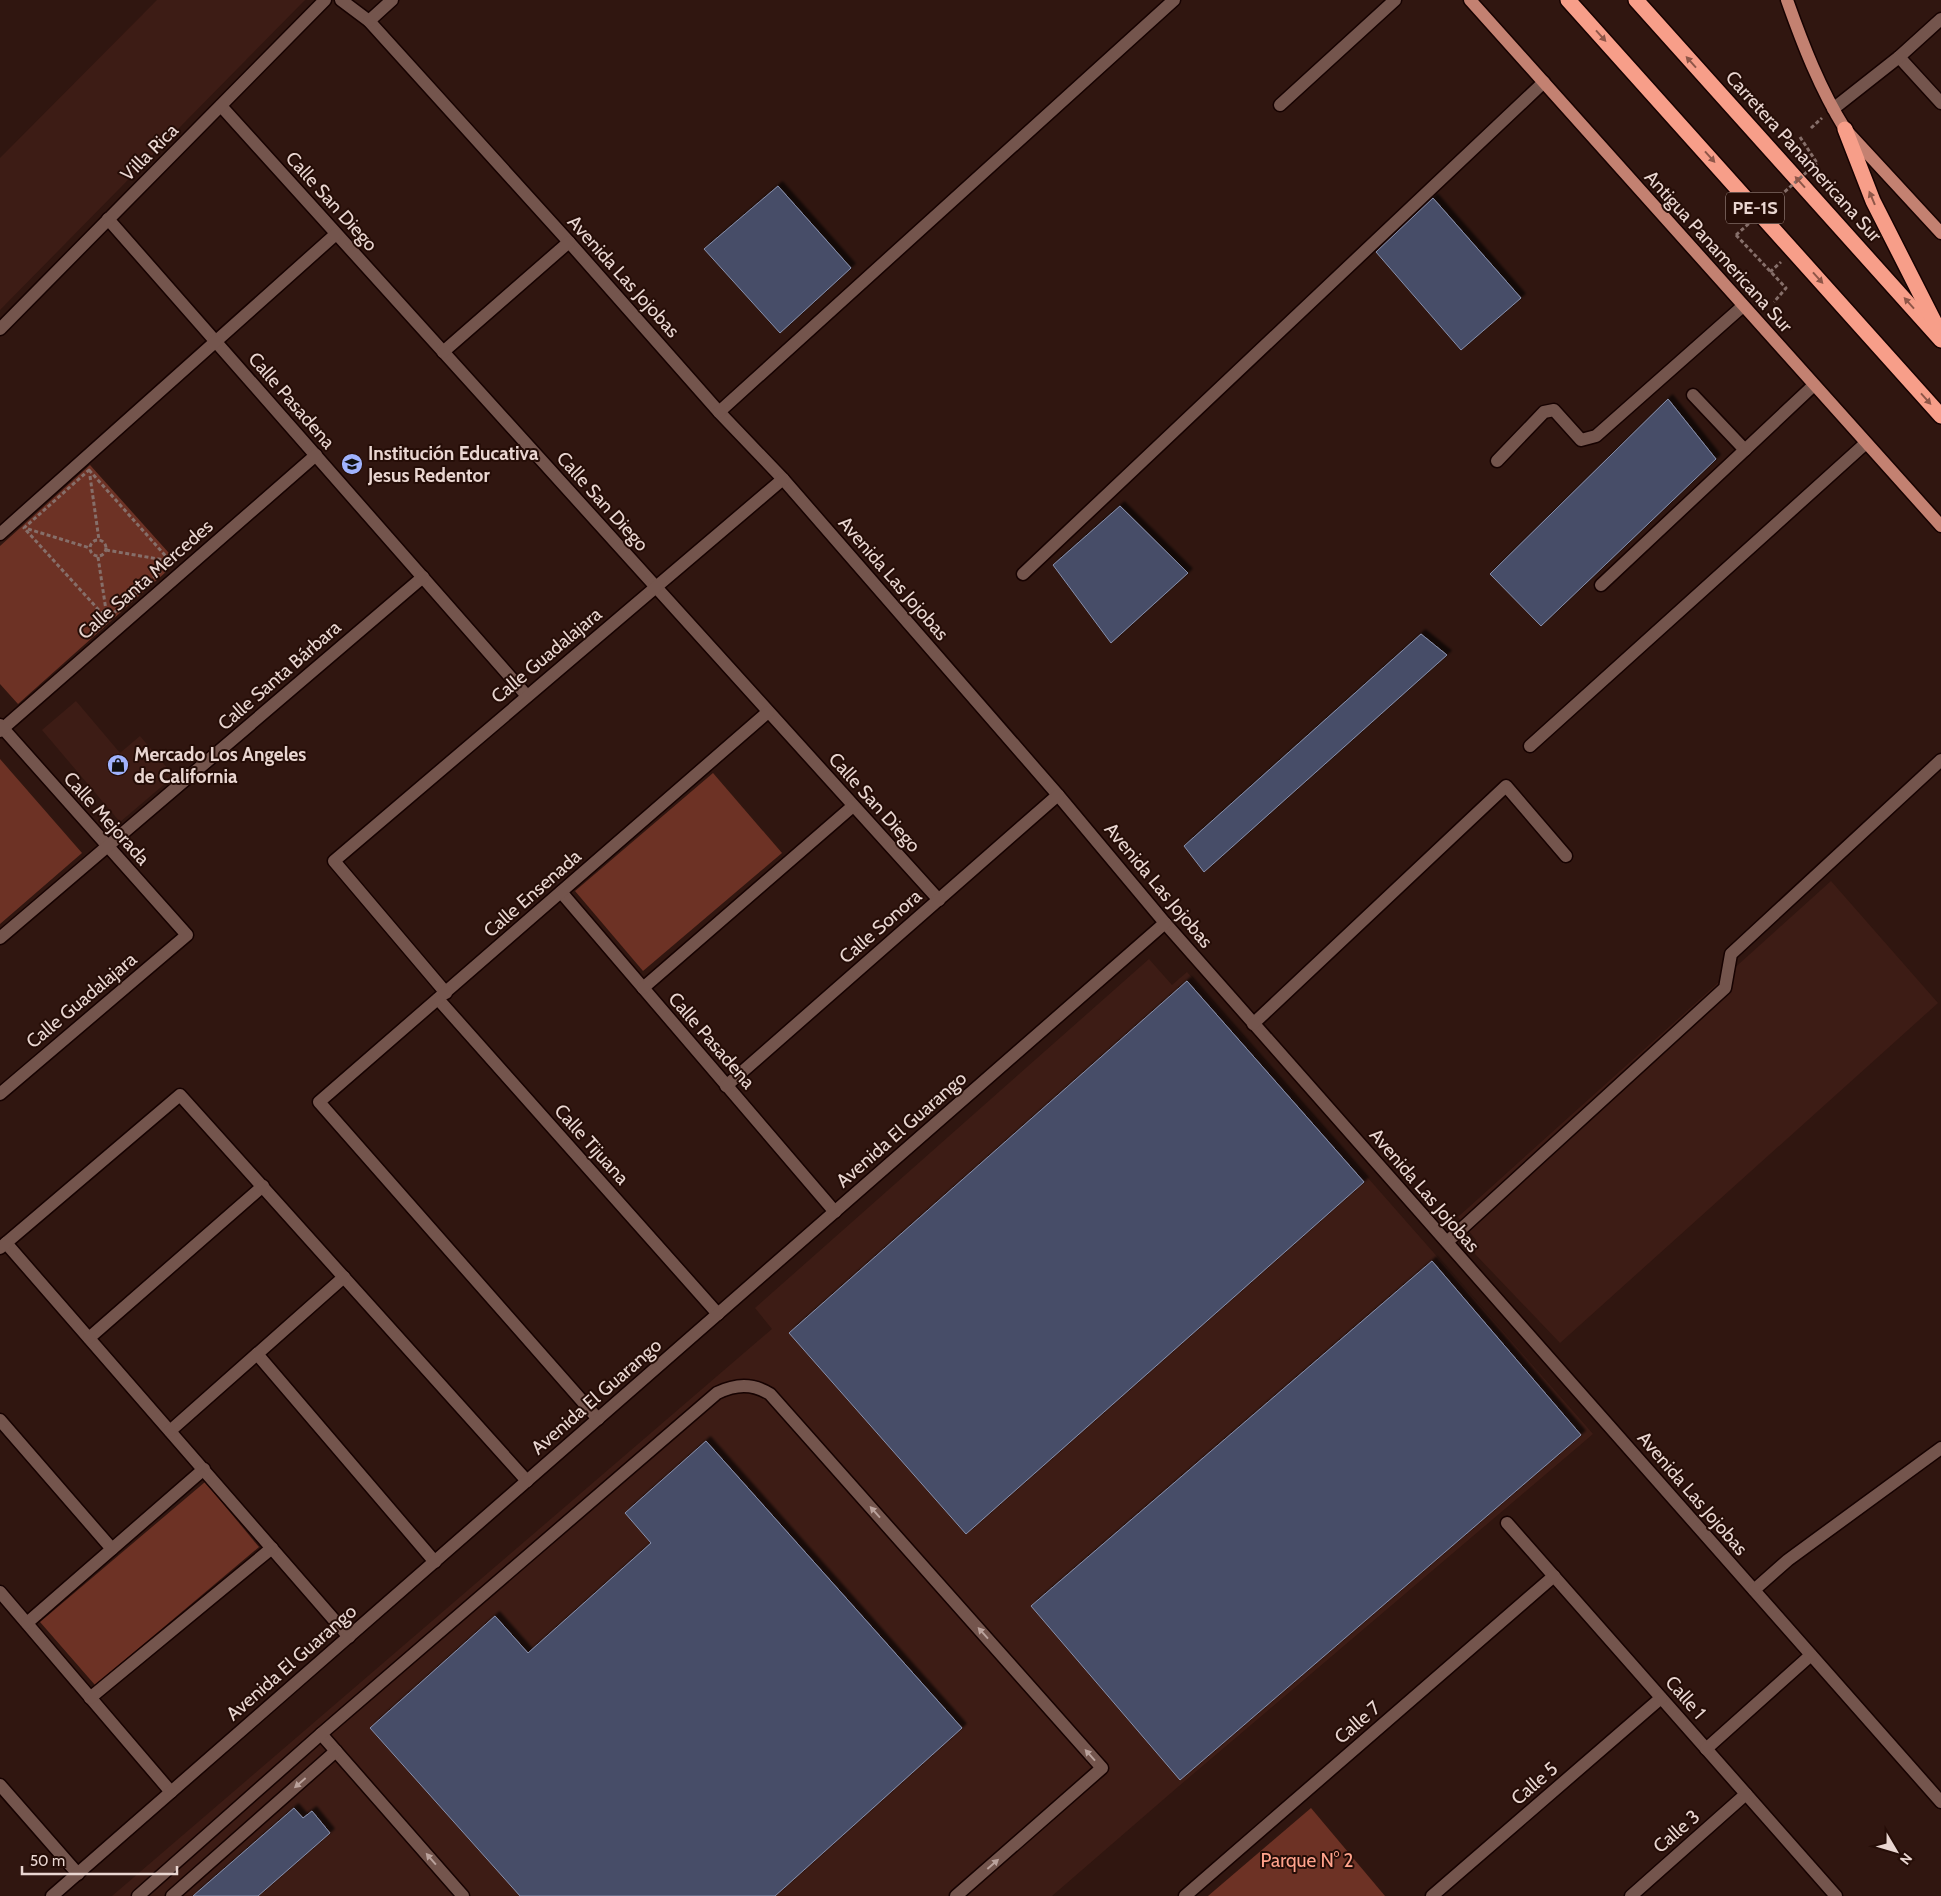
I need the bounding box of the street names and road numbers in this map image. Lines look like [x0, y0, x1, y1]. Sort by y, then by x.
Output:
street label: Carretera Panamericana Sur [1721, 66, 1887, 247]
street label: Villa Rica [116, 119, 183, 186]
street label: Calle San Diego [281, 147, 382, 256]
street label: Antigua Panamericana Sur [1640, 166, 1797, 337]
road number: PE-1S [1726, 192, 1784, 224]
street label: Avenida Las Jojobas [563, 211, 685, 342]
street label: Calle Pasadena [243, 347, 340, 453]
street label: Calle San Diego [552, 447, 653, 556]
street label: Avenida Las Jojobas [834, 512, 954, 645]
street label: Calle Santa Mercedes [73, 514, 218, 644]
street label: Calle Guadalajara [487, 603, 606, 708]
street label: Calle Santa Bárbara [213, 616, 345, 735]
street label: Calle San Diego [824, 748, 925, 857]
street label: Calle Mejorada [59, 767, 155, 870]
street label: Avenida Las Jojobas [1100, 818, 1218, 953]
street label: Calle Ensenada [479, 845, 586, 942]
street label: Calle Sonora [835, 884, 926, 968]
street label: Calle Guadalajara [22, 948, 141, 1053]
street label: Calle Pasadena [663, 987, 760, 1093]
street label: Avenida El Guarango [831, 1067, 971, 1192]
street label: Calle Tijuana [549, 1099, 634, 1189]
street label: Avenida Las Jojobas [1365, 1124, 1485, 1257]
street label: Avenida El Guarango [526, 1334, 666, 1459]
street label: Avenida Las Jojobas [1633, 1427, 1753, 1560]
street label: Avenida El Guarango [221, 1600, 361, 1725]
street label: Calle 1 [1661, 1671, 1711, 1724]
street label: Calle 7 [1330, 1696, 1385, 1749]
street label: Calle 5 [1506, 1757, 1562, 1810]
street label: Calle 3 [1648, 1805, 1704, 1858]

